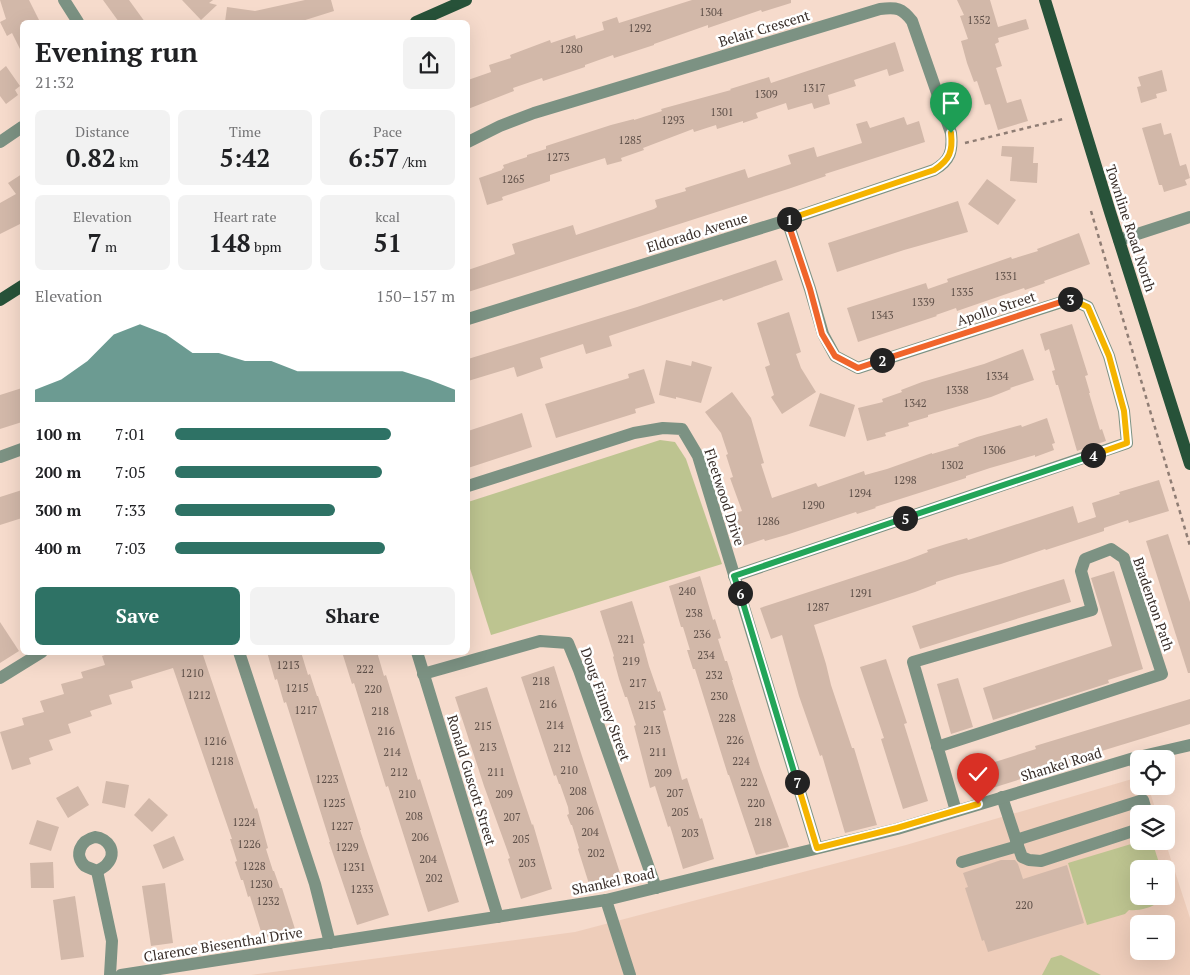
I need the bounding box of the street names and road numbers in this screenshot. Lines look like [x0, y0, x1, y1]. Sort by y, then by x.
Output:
street label: Belair Crescent [716, 5, 813, 51]
street label: Townline Road North [1101, 162, 1161, 294]
street label: Eldorado Avenue [644, 208, 750, 256]
street label: Apollo Street [954, 286, 1039, 330]
street label: Fleetwood Drive [700, 446, 750, 548]
street label: Bradenton Path [1129, 555, 1179, 653]
street label: Doug Finney Street [577, 645, 636, 764]
street label: Ronald Guscott Street [443, 712, 501, 849]
street label: Shankel Road [1018, 743, 1104, 785]
street label: Shankel Road [570, 863, 656, 899]
street label: Clarence Biesenthal Drive [142, 922, 304, 966]

